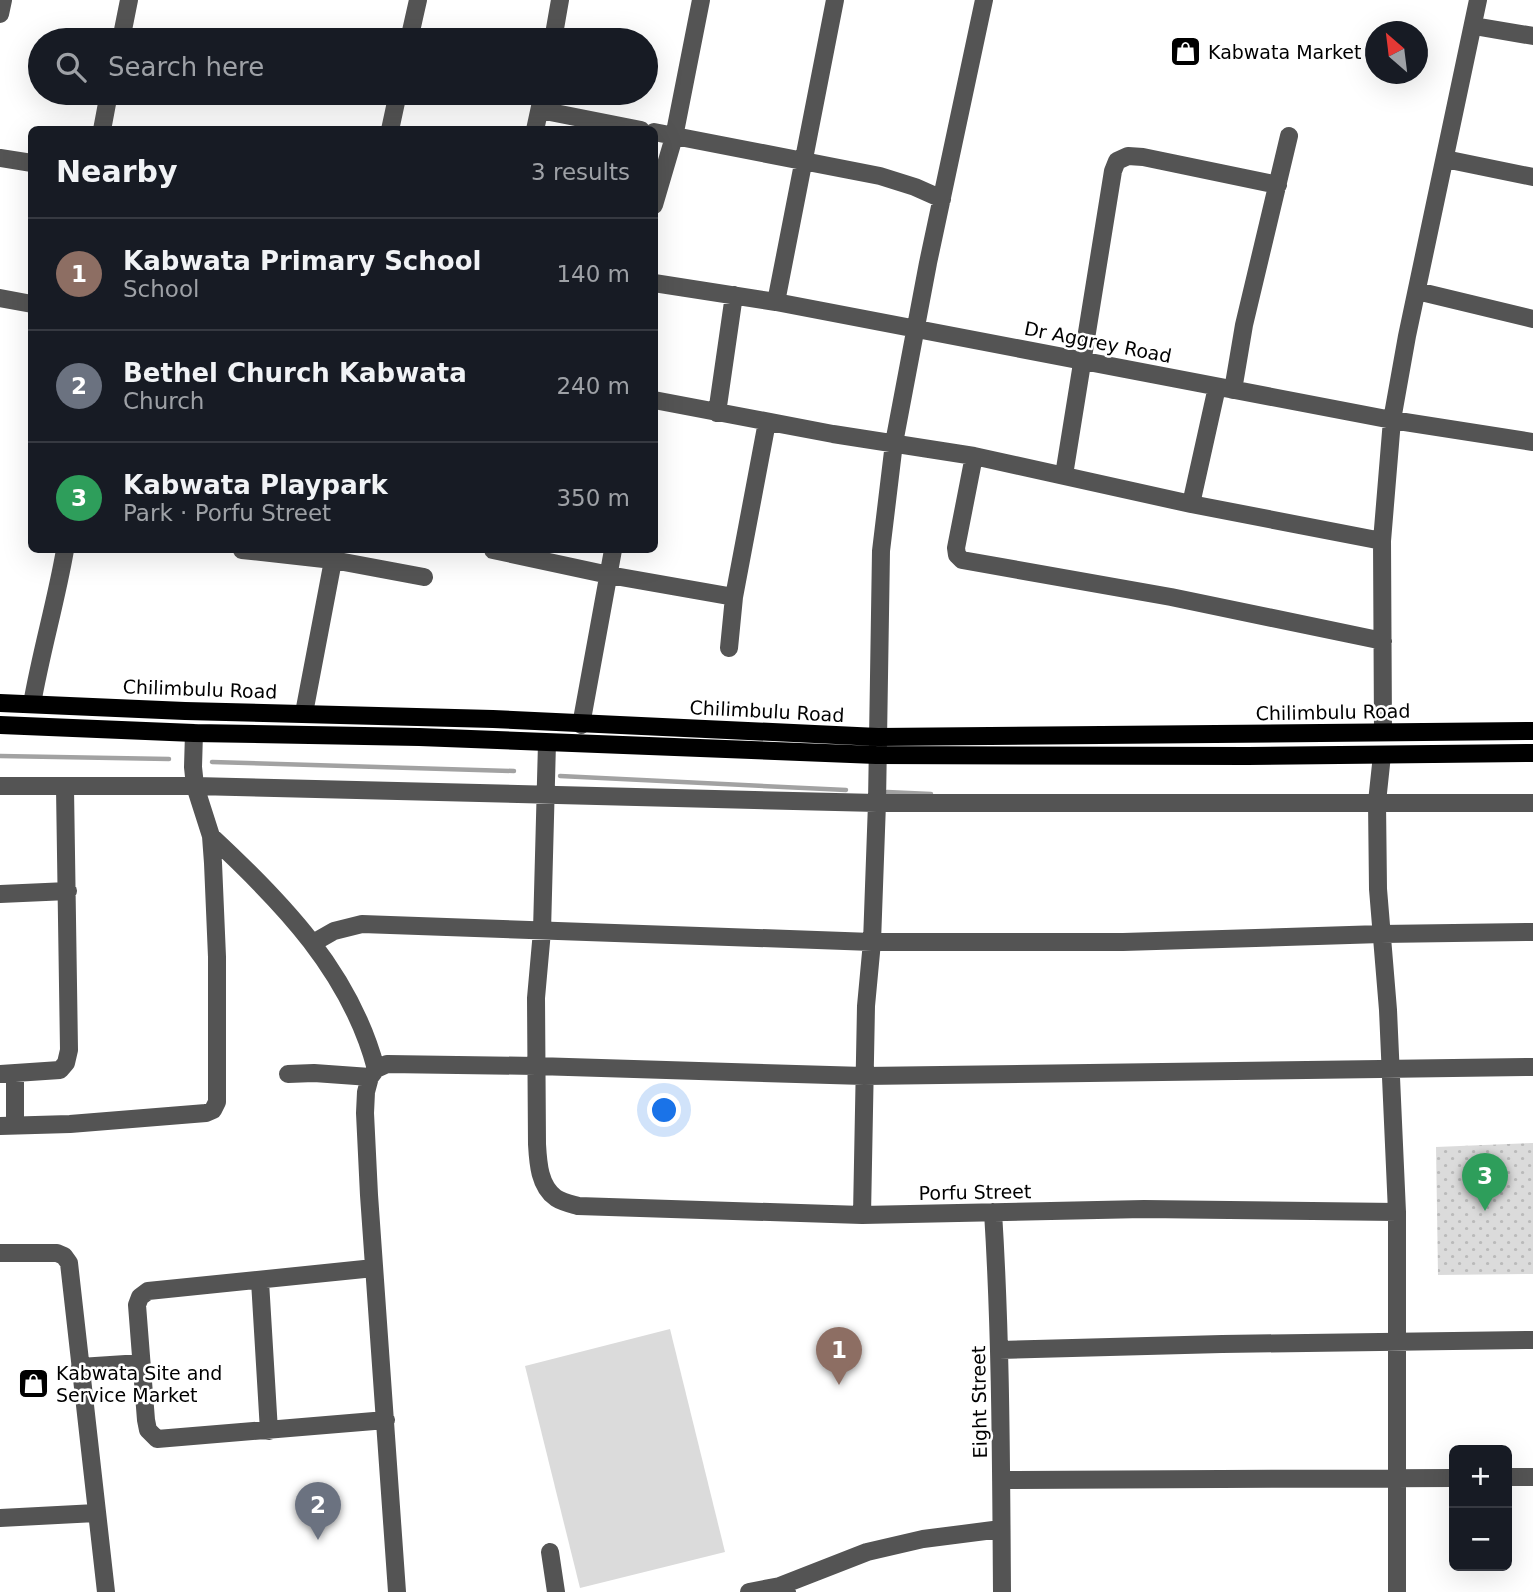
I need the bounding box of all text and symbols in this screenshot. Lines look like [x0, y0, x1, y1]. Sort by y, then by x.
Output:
north arrow [1365, 21, 1428, 84]
search box [28, 28, 658, 105]
shop icon: Kabwata Market [1168, 35, 1202, 69]
place label: Kabwata Market [1208, 41, 1361, 63]
icon: search [52, 48, 90, 86]
text: Search here [108, 52, 264, 82]
text: Nearby [56, 154, 178, 189]
text: 3 results [531, 159, 630, 185]
text: Kabwata Primary School [123, 246, 481, 276]
text: 1 [71, 261, 87, 287]
text: 140 m [556, 261, 630, 287]
text: School [123, 276, 199, 302]
street label: Dr Aggrey Road [1022, 317, 1174, 367]
text: Bethel Church Kabwata [123, 358, 467, 388]
text: 2 [71, 373, 87, 399]
text: 240 m [556, 373, 630, 399]
text: Church [123, 388, 204, 414]
text: Kabwata Playpark [123, 470, 388, 500]
text: 3 [71, 485, 87, 511]
text: 350 m [556, 485, 630, 511]
text: Park · Porfu Street [123, 500, 331, 526]
street label: Chilimbulu Road [122, 675, 278, 703]
street label: Chilimbulu Road [689, 696, 845, 726]
street label: Chilimbulu Road [1255, 700, 1411, 724]
your location [647, 1093, 681, 1127]
pin: 3 [1462, 1153, 1508, 1211]
street label: Porfu Street [918, 1180, 1032, 1204]
pin: 1 [816, 1327, 862, 1385]
street label: Eight Street [967, 1346, 991, 1458]
place label: Kabwata Site and Service Market [56, 1362, 222, 1406]
shop icon: Kabwata Site and Service Market [16, 1367, 50, 1401]
map controls [1449, 1445, 1512, 1571]
button: + [1449, 1445, 1512, 1508]
pin: 2 [295, 1482, 341, 1540]
button: − [1449, 1508, 1512, 1571]

